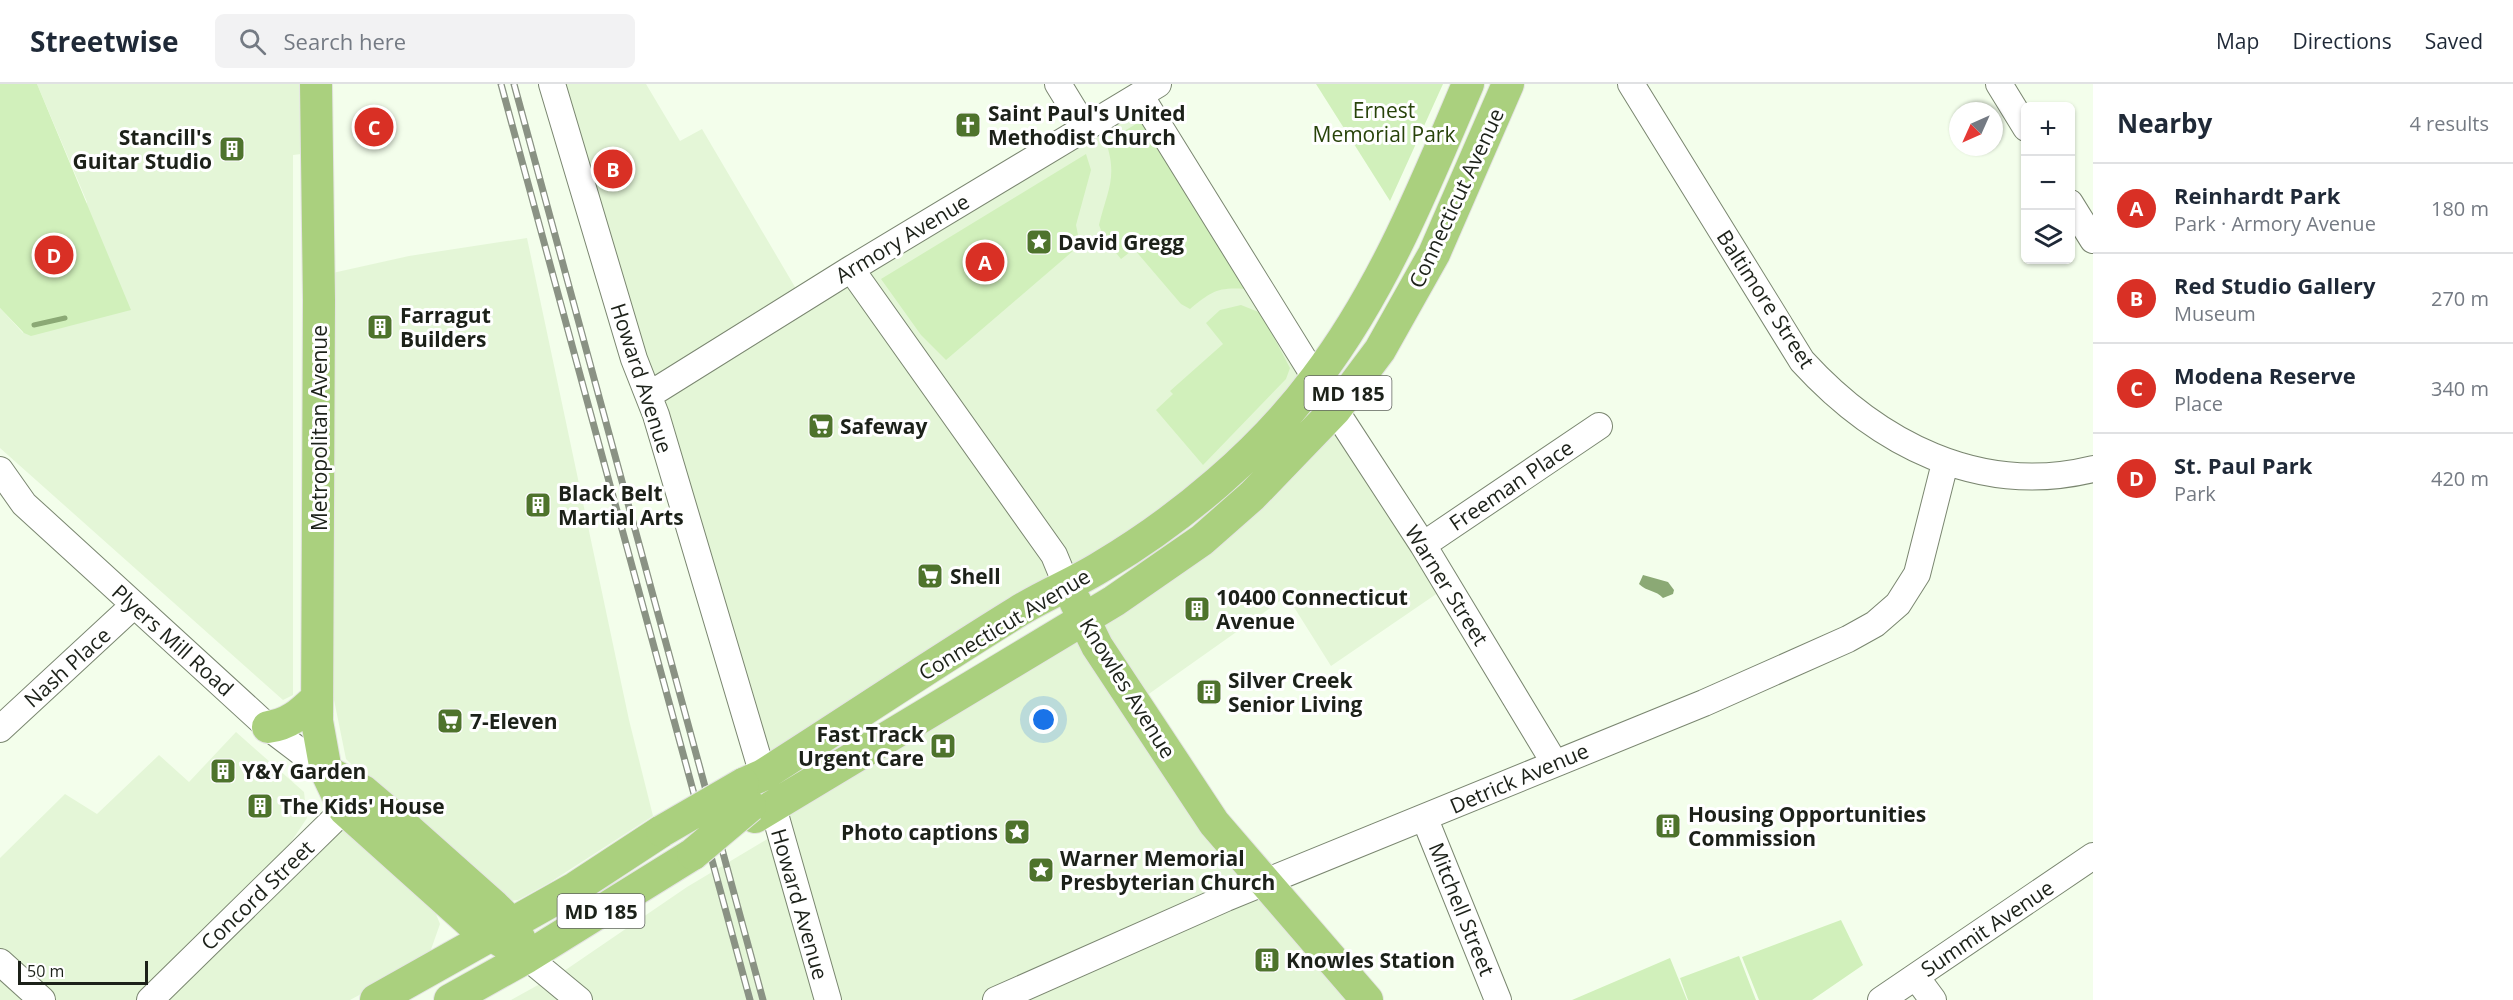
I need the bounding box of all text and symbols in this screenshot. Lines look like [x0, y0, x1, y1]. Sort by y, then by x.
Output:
search box [215, 14, 635, 68]
text: Streetwise [30, 22, 179, 60]
icon: search [236, 25, 269, 58]
text: Search here [284, 26, 406, 56]
text: Map [2216, 27, 2259, 55]
text: Directions [2292, 27, 2392, 55]
text: Saved [2425, 27, 2483, 55]
park label: Ernest Memorial Park [1313, 96, 1455, 148]
place label: Saint Paul's United Methodist Church [988, 99, 1186, 151]
north arrow [1949, 102, 2003, 156]
map controls [2021, 102, 2075, 264]
button: + [2021, 102, 2075, 156]
pin: C [354, 104, 394, 150]
street label: Connecticut Avenue [1402, 104, 1510, 292]
text: Nearby [2117, 105, 2212, 141]
church icon: Saint Paul's United Methodist Church [953, 110, 983, 140]
text: 4 results [2409, 110, 2489, 137]
place label: Stancill's Guitar Studio [73, 123, 212, 175]
building icon: Stancill's Guitar Studio [217, 134, 247, 164]
pin: B [594, 146, 632, 191]
button: − [2021, 156, 2075, 210]
text: Reinhardt Park [2174, 180, 2340, 210]
street label: Armory Avenue [830, 187, 974, 289]
text: A [2130, 195, 2143, 222]
text: 180 m [2431, 195, 2489, 222]
button: layers [2021, 210, 2075, 264]
text: Park · Armory Avenue [2174, 210, 2376, 237]
street label: Baltimore Street [1711, 224, 1821, 374]
place icon: David Gregg [1024, 227, 1054, 257]
place label: David Gregg [1058, 228, 1184, 256]
pin: D [34, 232, 74, 278]
pin: A [966, 240, 1004, 285]
text: Red Studio Gallery [2174, 270, 2375, 300]
text: B [2130, 285, 2143, 312]
text: 270 m [2431, 285, 2489, 312]
street label: Howard Avenue [605, 299, 679, 457]
text: Museum [2174, 300, 2256, 327]
place label: Farragut Builders [400, 301, 491, 353]
building icon: Farragut Builders [365, 312, 395, 342]
street label: Metropolitan Avenue [305, 325, 333, 531]
text: Modena Reserve [2174, 360, 2356, 390]
text: C [2130, 375, 2143, 402]
text: 340 m [2431, 375, 2489, 402]
road number: MD 185 [1304, 376, 1392, 410]
text: Place [2174, 390, 2223, 417]
supermarket icon: Safeway [806, 411, 836, 441]
place label: Safeway [840, 412, 927, 440]
street label: Freeman Place [1444, 433, 1578, 537]
text: St. Paul Park [2174, 450, 2312, 480]
text: D [2129, 465, 2144, 492]
text: 420 m [2431, 465, 2489, 492]
place label: Black Belt Martial Arts [558, 479, 684, 531]
text: Park [2174, 480, 2216, 507]
building icon: Black Belt Martial Arts [523, 490, 553, 520]
street label: Warner Street [1399, 519, 1495, 651]
supermarket icon: Shell [915, 561, 945, 591]
street label: Connecticut Avenue [913, 562, 1095, 686]
place label: Shell [950, 562, 1001, 590]
street label: Plyers Mill Road [106, 578, 240, 702]
place label: 10400 Connecticut Avenue [1216, 583, 1408, 635]
building icon: 10400 Connecticut Avenue [1182, 594, 1212, 624]
street label: Knowles Avenue [1074, 613, 1182, 763]
street label: Nash Place [18, 621, 116, 713]
place label: Silver Creek Senior Living [1228, 666, 1363, 718]
building icon: Silver Creek Senior Living [1194, 677, 1224, 707]
your location [1029, 705, 1058, 734]
supermarket icon: 7-Eleven [435, 706, 465, 736]
place label: 7-Eleven [470, 707, 558, 735]
place label: Fast Track Urgent Care [798, 720, 925, 772]
hospital icon: Fast Track Urgent Care [928, 731, 958, 761]
street label: Detrick Avenue [1445, 736, 1593, 820]
building icon: Y&Y Garden [208, 756, 238, 786]
place label: Y&Y Garden [242, 757, 366, 785]
building icon: The Kids' House [245, 791, 275, 821]
place label: The Kids' House [280, 792, 445, 820]
place label: Housing Opportunities Commission [1688, 800, 1926, 852]
building icon: Housing Opportunities Commission [1653, 811, 1683, 841]
place icon: Photo captions [1002, 817, 1032, 847]
place label: Photo captions [841, 818, 998, 846]
street label: Howard Avenue [765, 825, 835, 983]
street label: Concord Street [194, 834, 320, 956]
street label: Mitchell Street [1423, 838, 1501, 980]
place label: Warner Memorial Presbyterian Church [1060, 844, 1275, 896]
place icon: Warner Memorial Presbyterian Church [1026, 855, 1056, 885]
street label: Summit Avenue [1915, 873, 2059, 983]
road number: MD 185 [558, 894, 644, 928]
building icon: Knowles Station [1252, 945, 1282, 975]
place label: Knowles Station [1286, 946, 1455, 974]
scale bar [18, 958, 148, 986]
text: 50 m [27, 960, 64, 982]

